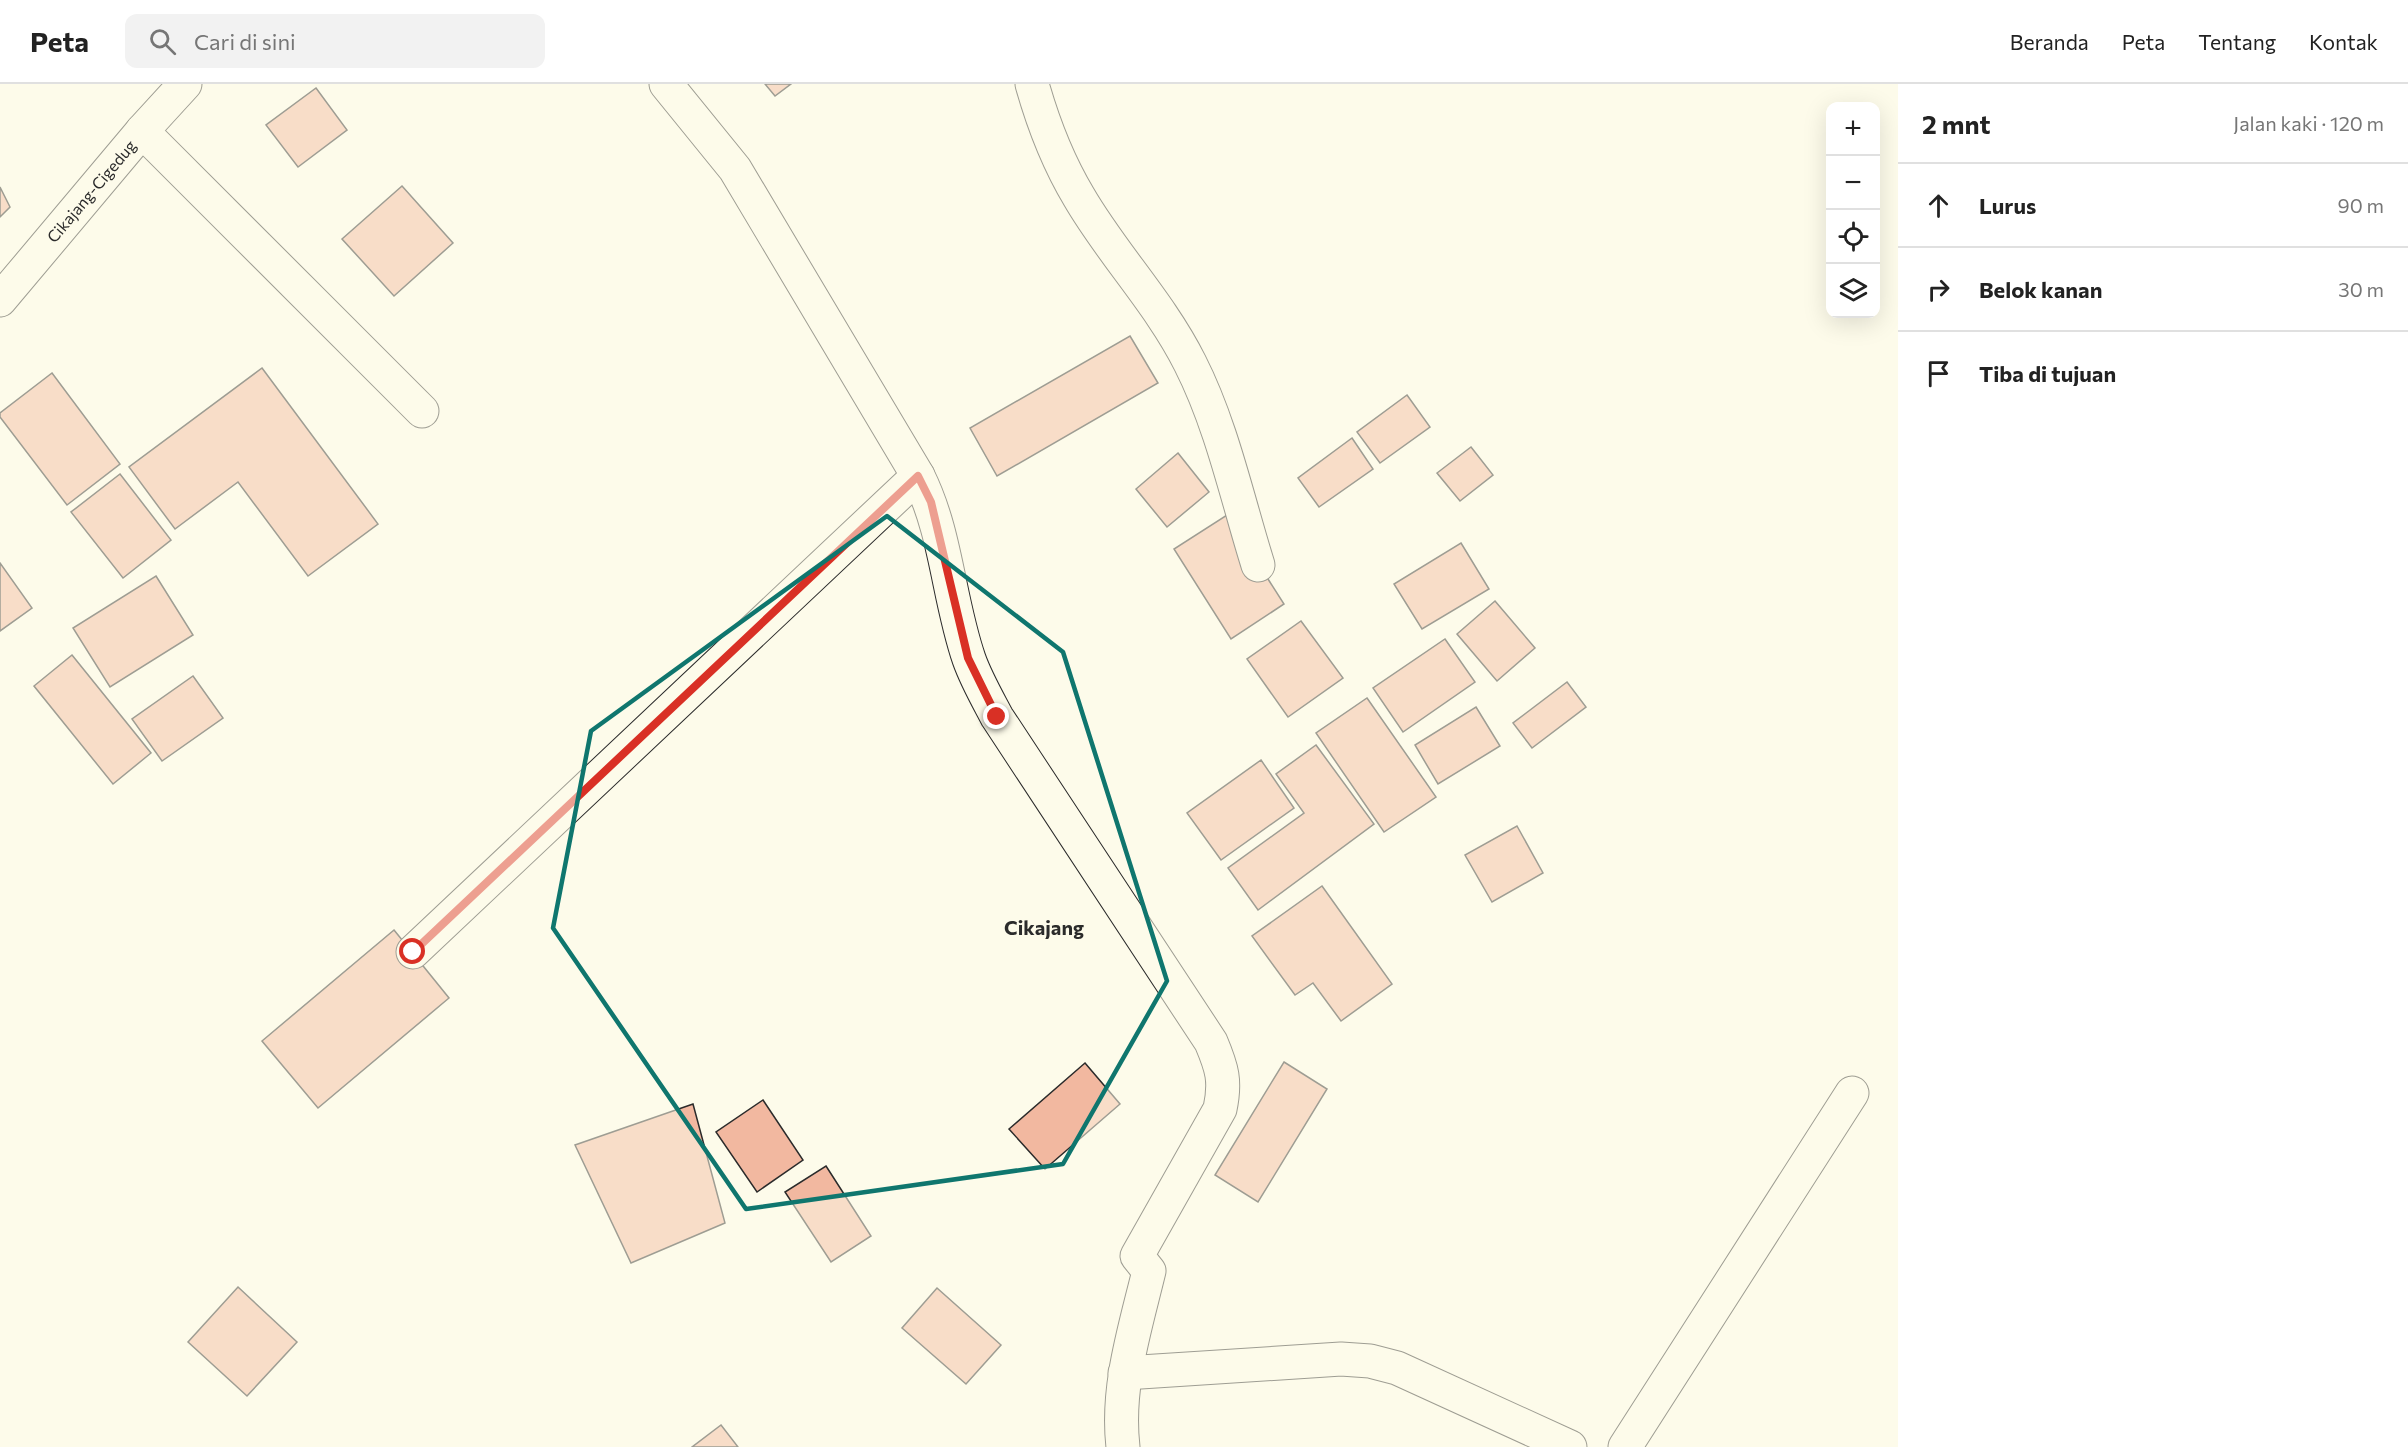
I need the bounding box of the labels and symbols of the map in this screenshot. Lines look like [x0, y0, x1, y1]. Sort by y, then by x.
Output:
street label: Cikajang-Cigedug [43, 136, 140, 246]
route end [983, 703, 1009, 729]
district label: Cikajang [1004, 915, 1084, 939]
route start [399, 938, 425, 964]

